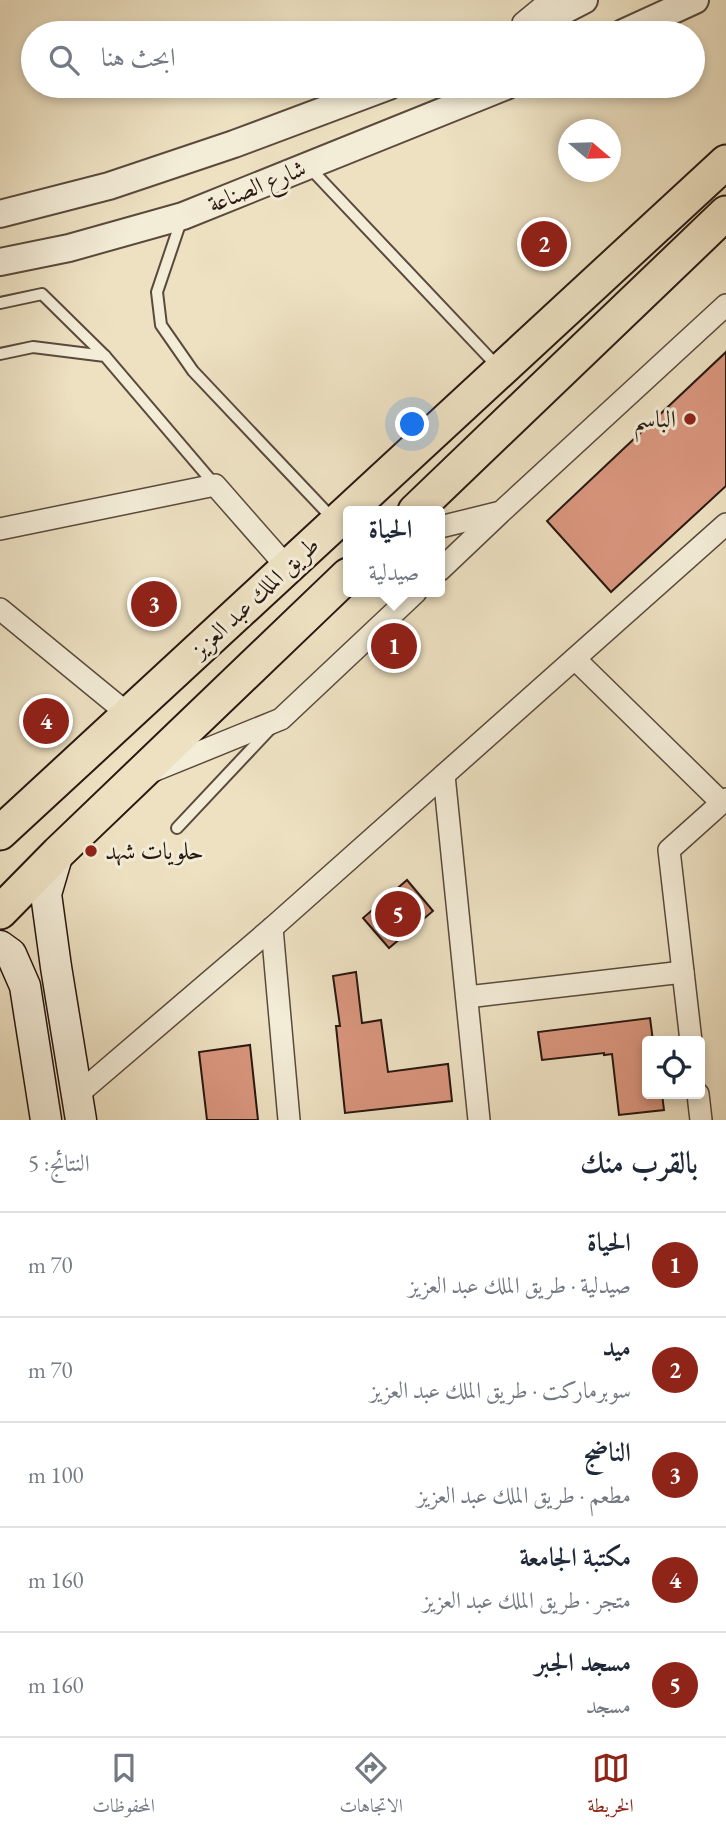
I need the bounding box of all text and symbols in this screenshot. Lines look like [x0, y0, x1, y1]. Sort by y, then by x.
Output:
search box [21, 21, 705, 98]
text: ابحث هنا [101, 40, 176, 74]
icon: search [45, 41, 83, 79]
north arrow [558, 119, 621, 182]
street label: شارع الصناعة [203, 152, 312, 224]
pin: 2 [521, 218, 567, 270]
place label: الباسم [633, 403, 676, 443]
your location [395, 407, 429, 441]
marker: الباسم [682, 411, 698, 427]
popup [343, 506, 445, 597]
text: الحياة [369, 512, 413, 546]
street label: طريق الملك عبد العزيز [182, 529, 325, 666]
text: صيدلية [369, 557, 419, 587]
pin: 3 [131, 578, 177, 630]
pin: 1 [371, 620, 417, 672]
pin: 4 [23, 695, 69, 747]
place label: حلويات شهد [105, 835, 204, 866]
marker: حلويات شهد [83, 843, 99, 859]
pin: 5 [375, 888, 421, 940]
map controls [642, 1036, 705, 1099]
button: locate [642, 1036, 705, 1099]
text: بالقرب منك [580, 1143, 698, 1182]
text: النتائج: 5 [28, 1148, 90, 1178]
text: الحياة [587, 1225, 631, 1259]
text: 70 m [28, 1250, 73, 1280]
text: 1 [669, 1250, 681, 1280]
text: صيدلية · طريق الملك عبد العزيز [408, 1270, 631, 1300]
text: ميد [602, 1330, 631, 1364]
text: 70 m [28, 1355, 73, 1385]
text: 2 [669, 1355, 681, 1385]
text: سوبرماركت · طريق الملك عبد العزيز [370, 1375, 631, 1405]
text: الناضج [584, 1435, 631, 1469]
text: 100 m [28, 1460, 84, 1490]
text: 3 [669, 1460, 681, 1490]
text: مطعم · طريق الملك عبد العزيز [417, 1480, 631, 1510]
text: مكتبة الجامعة [519, 1540, 631, 1574]
text: 160 m [28, 1565, 84, 1595]
text: 4 [669, 1565, 681, 1595]
text: متجر · طريق الملك عبد العزيز [423, 1585, 631, 1615]
text: مسجد الجبر [535, 1645, 631, 1679]
text: 160 m [28, 1670, 84, 1700]
text: 5 [669, 1670, 681, 1700]
text: مسجد [586, 1690, 631, 1720]
tab: المحفوظات [92, 1749, 155, 1824]
tab: الاتجاهات [340, 1749, 403, 1824]
tab: الخريطة [587, 1749, 634, 1824]

